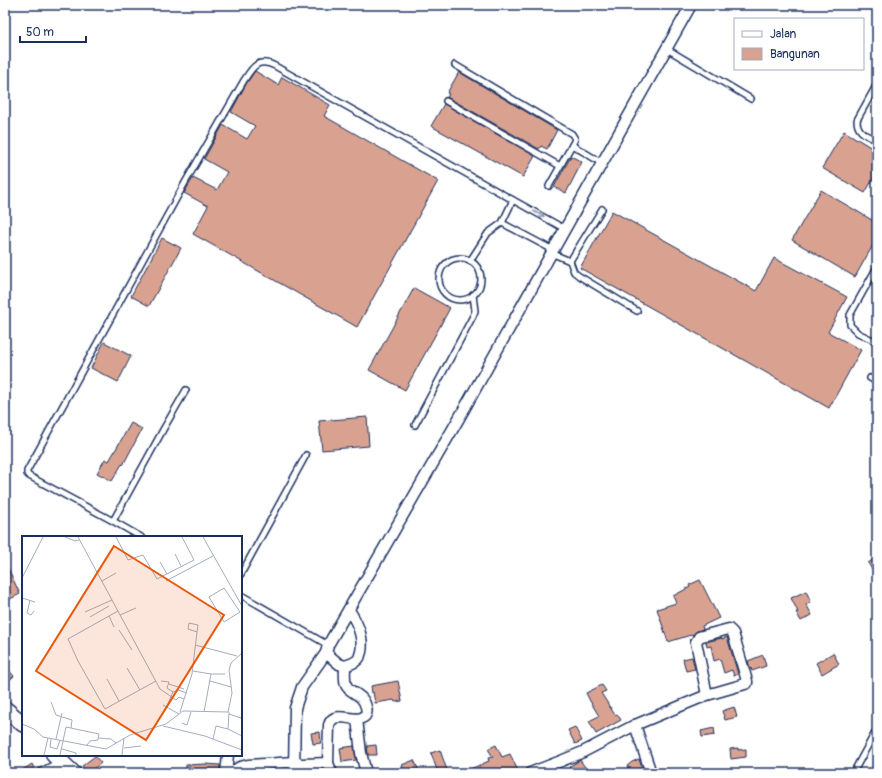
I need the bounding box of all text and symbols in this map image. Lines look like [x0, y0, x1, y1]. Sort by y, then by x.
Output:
scale bar [20, 18, 86, 44]
legend [734, 18, 864, 70]
text: 50 m [26, 25, 54, 40]
text: Jalan [770, 27, 796, 42]
text: Bangunan [770, 47, 820, 62]
one-way arrow [533, 211, 545, 219]
inset map [22, 536, 242, 756]

